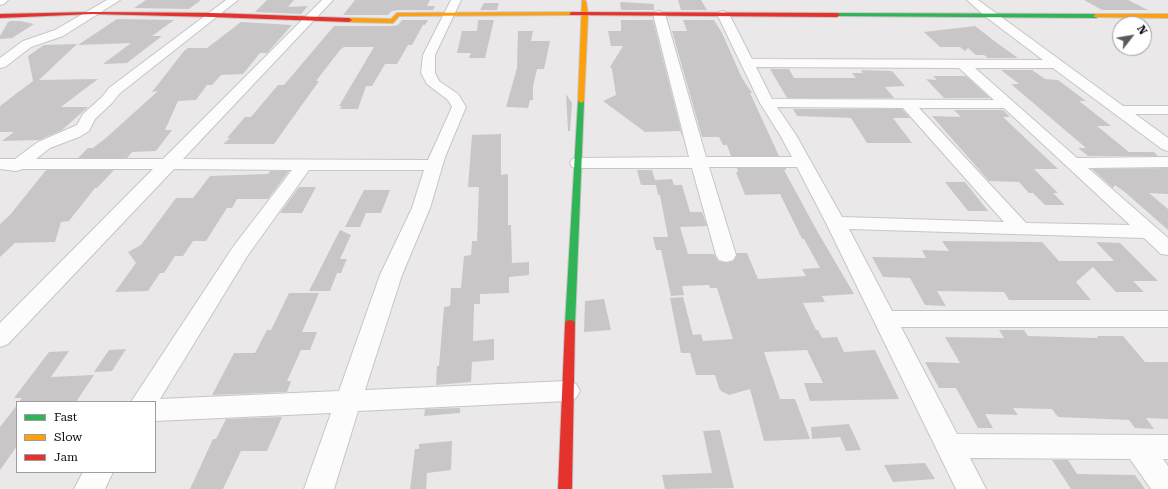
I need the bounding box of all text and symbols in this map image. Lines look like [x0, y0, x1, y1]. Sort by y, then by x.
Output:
north arrow [1112, 16, 1152, 56]
text: N [1134, 23, 1150, 37]
legend [16, 401, 156, 473]
text: Fast [54, 410, 77, 424]
text: Slow [54, 430, 82, 444]
text: Jam [54, 450, 78, 464]

